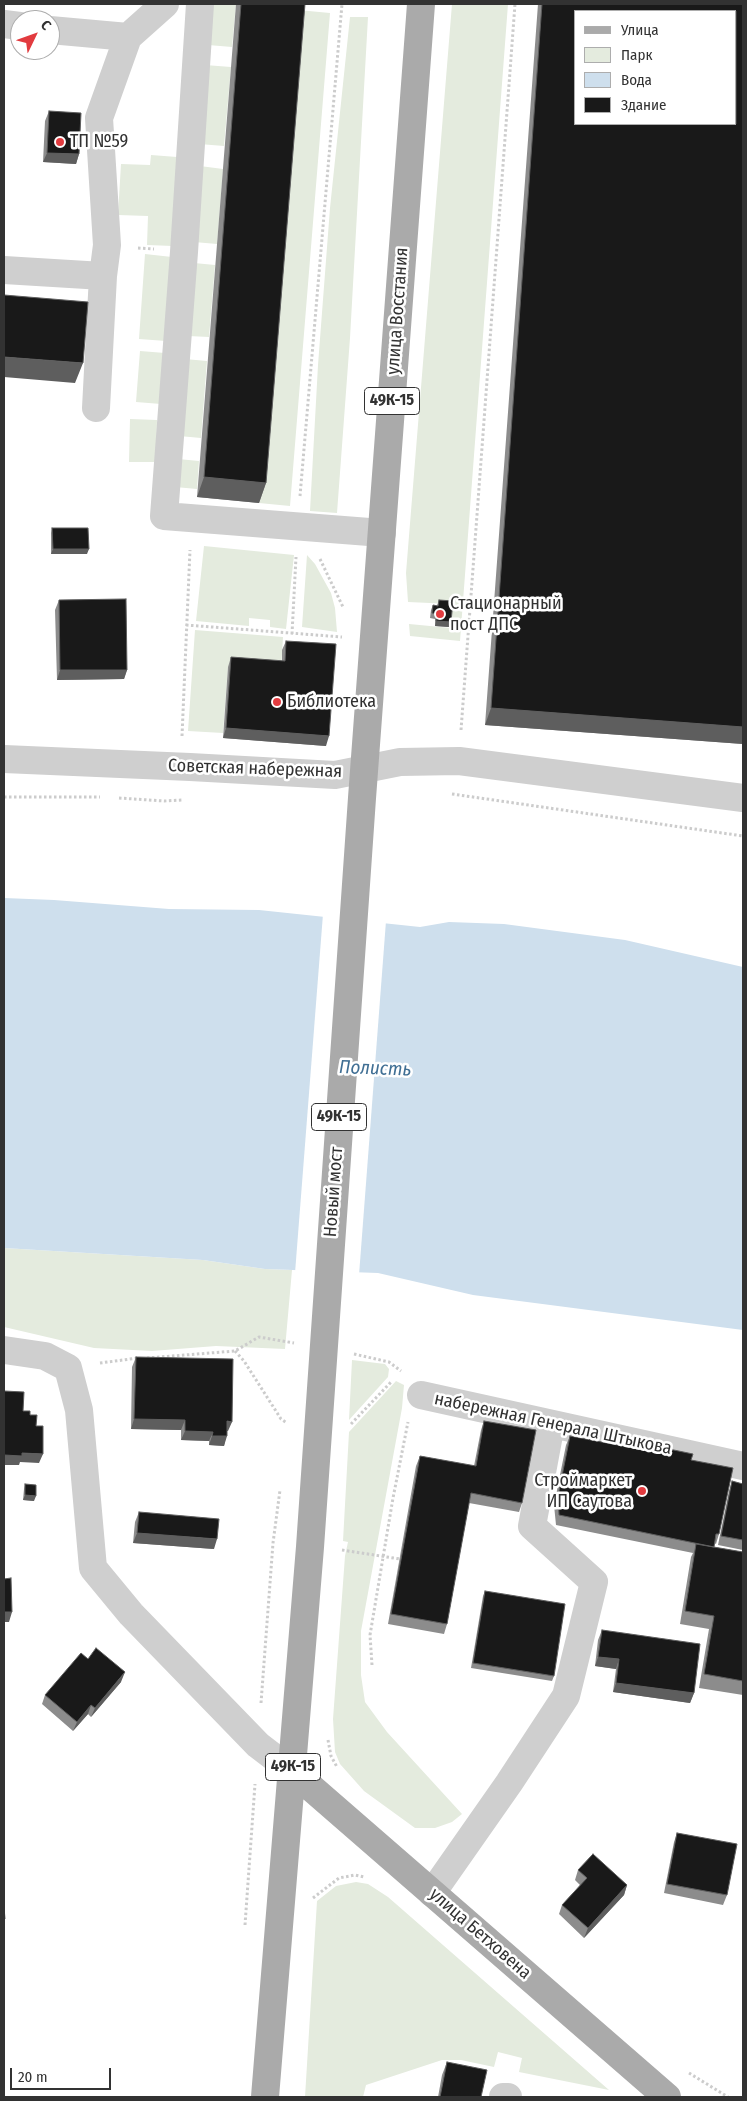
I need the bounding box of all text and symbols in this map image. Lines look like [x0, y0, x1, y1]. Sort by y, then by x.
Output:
north arrow [10, 10, 60, 60]
legend [574, 10, 737, 125]
text: С [37, 17, 55, 34]
text: Улица [621, 21, 659, 39]
text: Парк [621, 46, 652, 64]
text: Вода [621, 71, 652, 89]
text: Здание [621, 96, 667, 114]
place label: ТП №59 [70, 131, 128, 153]
marker: ТП №59 [54, 136, 66, 148]
street label: улица Восстания [383, 247, 413, 375]
road number: 49К-15 [364, 388, 420, 414]
place label: Стационарный пост ДПС [450, 593, 562, 636]
marker: Стационарный пост ДПС [434, 608, 446, 620]
place label: Библиотека [287, 691, 376, 713]
marker: Библиотека [271, 696, 283, 708]
street label: Советская набережная [168, 755, 342, 783]
water label: Полисть [339, 1056, 411, 1082]
road number: 49К-15 [312, 1104, 366, 1130]
street label: Новый мост [320, 1146, 348, 1238]
street label: набережная Генерала Штыкова [432, 1388, 674, 1460]
place label: Строймаркет ИП Саутова [534, 1470, 632, 1512]
marker: Строймаркет ИП Саутова [636, 1485, 648, 1497]
road number: 49К-15 [266, 1754, 320, 1780]
street label: улица Бетховена [425, 1884, 535, 1984]
scale bar [12, 2058, 114, 2090]
text: 20 m [18, 2068, 48, 2086]

